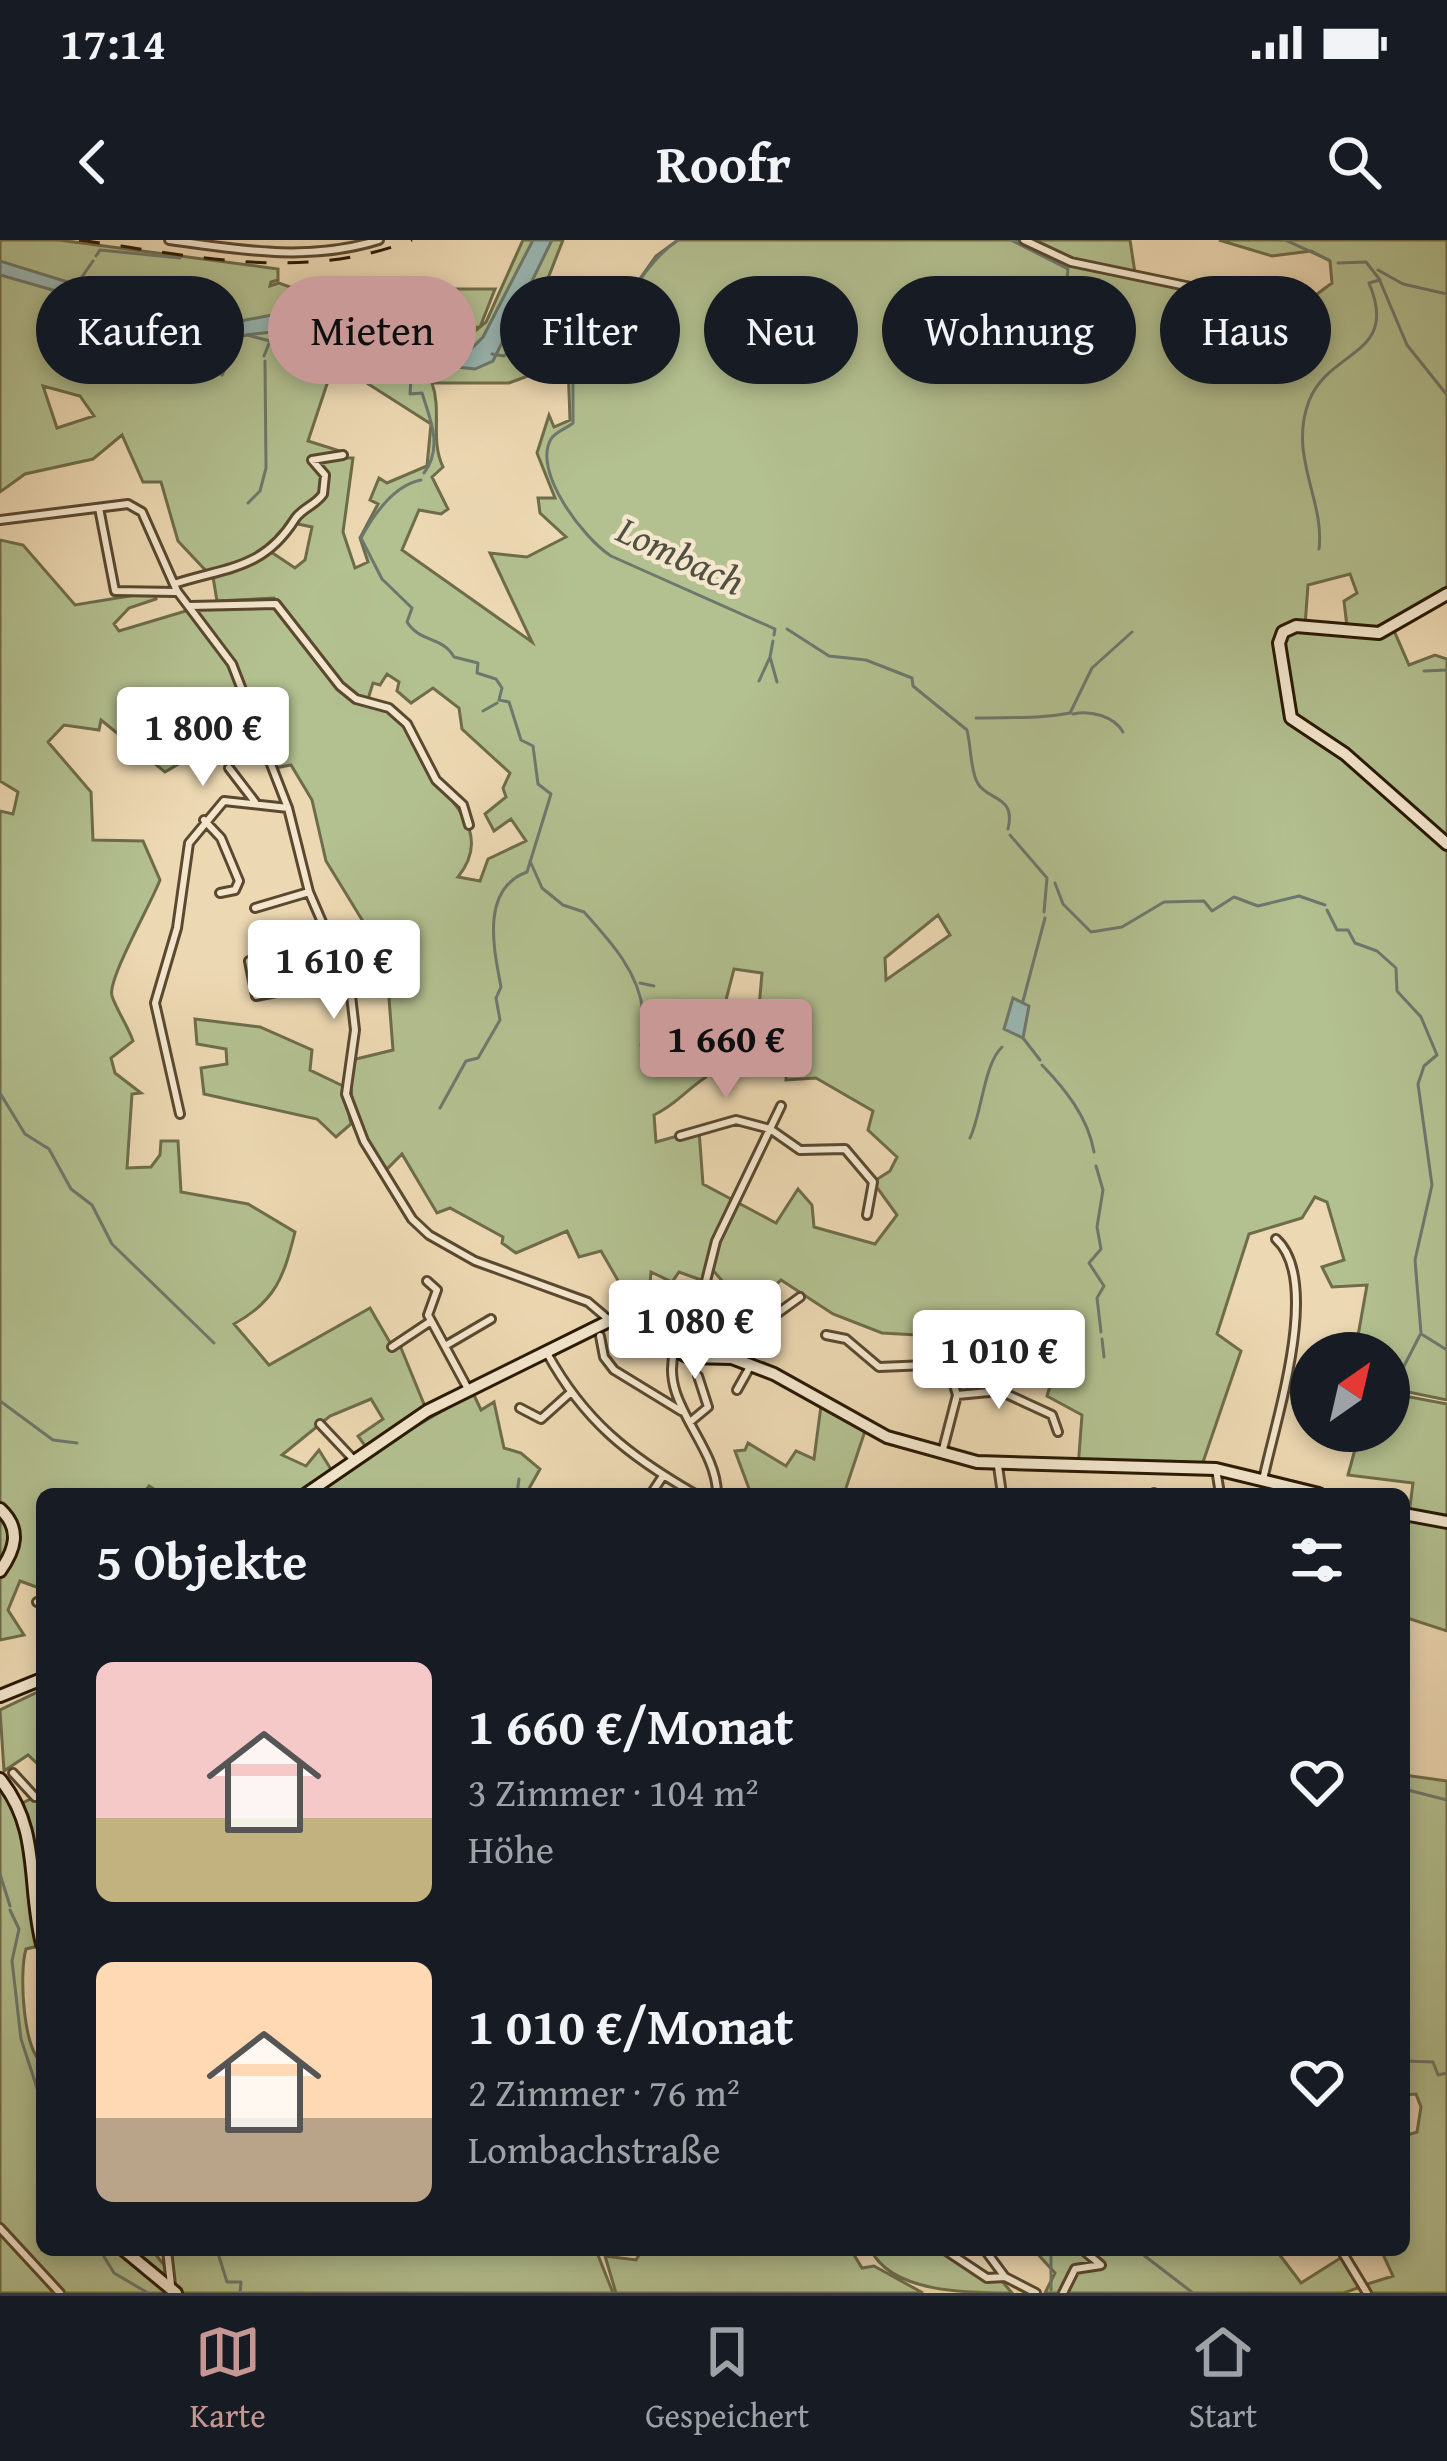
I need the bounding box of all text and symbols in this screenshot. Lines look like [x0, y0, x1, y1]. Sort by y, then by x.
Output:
text: 17:14 [60, 10, 166, 75]
text: Roofr [656, 123, 791, 202]
icon: back [60, 129, 126, 195]
icon: search [1321, 129, 1387, 195]
chip: Kaufen [36, 276, 244, 384]
chip: Mieten [268, 276, 476, 384]
chip: Filter [500, 276, 680, 384]
chip: Neu [704, 276, 858, 384]
chip: Wohnung [882, 276, 1136, 384]
chip: Haus [1160, 276, 1331, 384]
water label: Lombach [607, 500, 754, 609]
pin: 1 800 € [92, 687, 314, 789]
text: 1 800 € [144, 697, 262, 754]
pin: 1 610 € [223, 920, 445, 1022]
text: 1 610 € [275, 930, 393, 987]
pin: 1 660 € [615, 999, 837, 1101]
text: 1 660 € [667, 1009, 785, 1066]
pin: 1 080 € [584, 1280, 806, 1382]
text: 1 080 € [636, 1290, 754, 1347]
pin: 1 010 € [888, 1310, 1110, 1412]
text: 1 010 € [940, 1320, 1058, 1377]
north arrow [1290, 1332, 1410, 1452]
map controls [1290, 1332, 1410, 1452]
text: 5 Objekte [96, 1523, 307, 1598]
icon: filters [1284, 1527, 1350, 1593]
text: 1 660 €/Monat [468, 1688, 794, 1763]
icon: home [192, 1710, 336, 1854]
icon: heart [1284, 1749, 1350, 1815]
text: 3 Zimmer · 104 m² [468, 1763, 759, 1820]
text: Höhe [468, 1820, 554, 1877]
text: 1 010 €/Monat [468, 1988, 794, 2063]
icon: home [192, 2010, 336, 2154]
icon: heart [1284, 2049, 1350, 2115]
text: 2 Zimmer · 76 m² [468, 2063, 740, 2120]
text: Lombachstraße [468, 2120, 721, 2177]
tab: Karte [190, 2319, 266, 2439]
tab: Gespeichert [645, 2319, 809, 2439]
tab: Start [1189, 2319, 1257, 2439]

